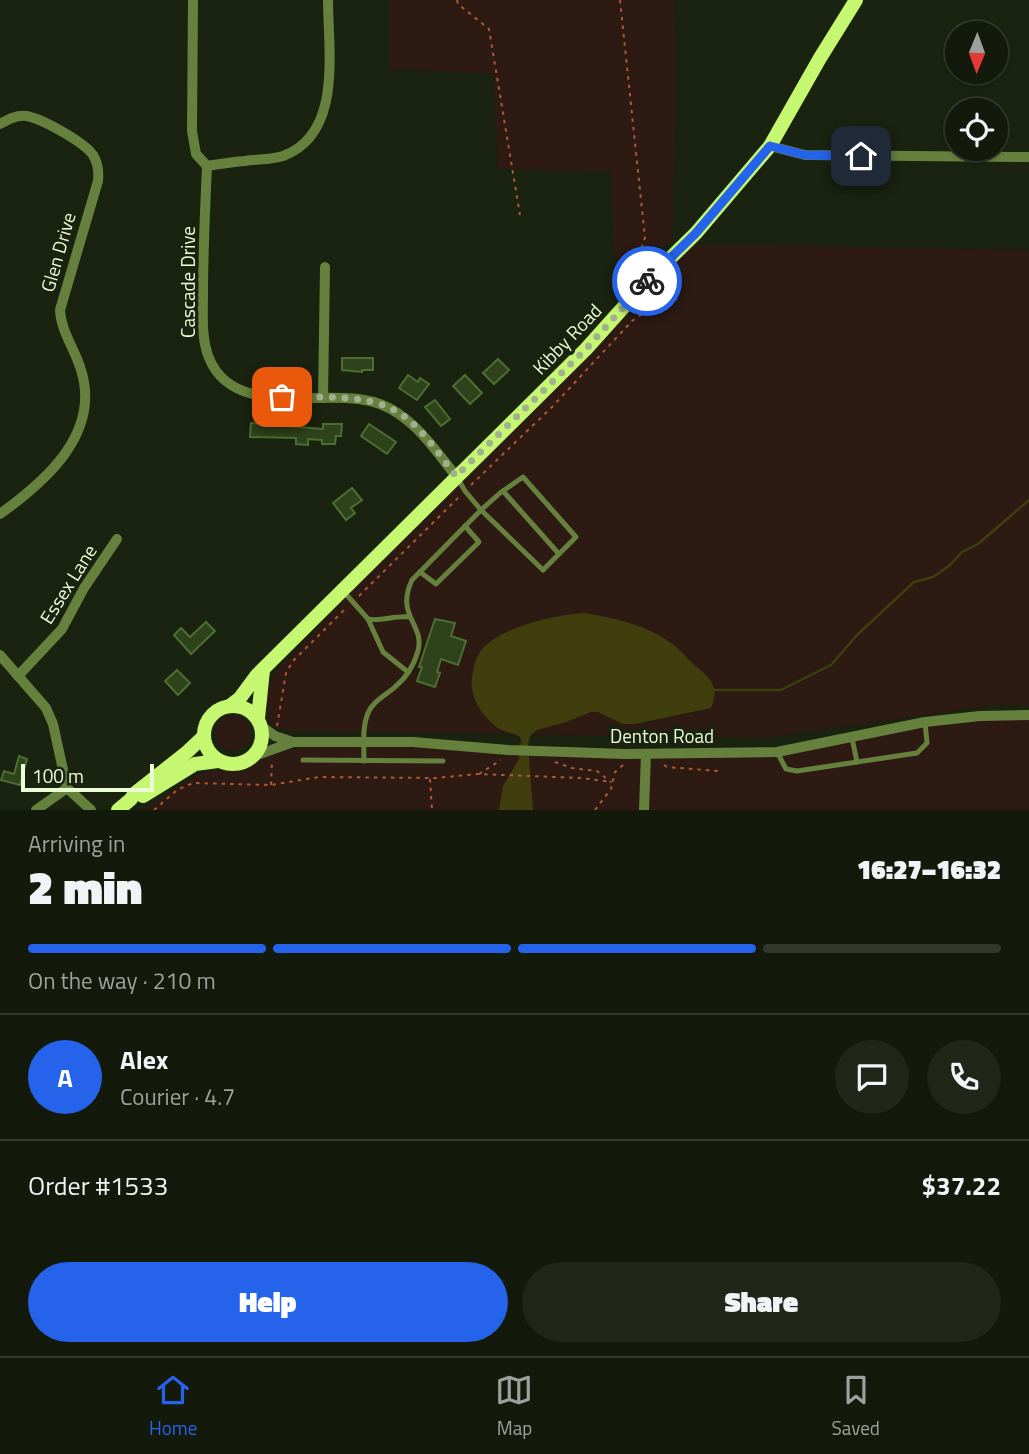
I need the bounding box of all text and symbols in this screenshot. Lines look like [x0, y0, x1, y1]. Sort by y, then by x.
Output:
north arrow [945, 21, 1008, 84]
map controls [945, 21, 1008, 161]
button: locate [945, 98, 1008, 161]
pin [831, 126, 891, 186]
icon: home [842, 137, 880, 175]
street label: Glen Drive [32, 209, 83, 295]
street label: Cascade Drive [173, 226, 202, 338]
courier [612, 246, 682, 316]
icon: bike [628, 262, 666, 300]
street label: Kibby Road [525, 296, 608, 381]
pin [252, 367, 312, 427]
icon: bag [263, 378, 301, 416]
street label: Essex Lane [32, 538, 103, 629]
street label: Denton Road [610, 721, 714, 750]
scale bar [21, 761, 154, 793]
text: 100 m [32, 761, 84, 790]
text: Arriving in [28, 826, 125, 861]
text: 16:27–16:32 [857, 850, 1001, 889]
text: 2 min [28, 852, 142, 922]
text: On the way · 210 m [28, 963, 216, 998]
text: Alex [120, 1040, 168, 1079]
button: chat [835, 1040, 909, 1114]
button: phone [927, 1040, 1001, 1114]
text: A [57, 1058, 73, 1097]
text: Courier · 4.7 [120, 1079, 235, 1114]
text: Order #1533 [28, 1166, 168, 1205]
text: $37.22 [922, 1166, 1001, 1205]
button: Help [28, 1262, 508, 1342]
button: Share [522, 1262, 1001, 1342]
tab: Home [149, 1371, 197, 1442]
tab: Map [495, 1371, 533, 1442]
tab: Saved [832, 1371, 880, 1442]

